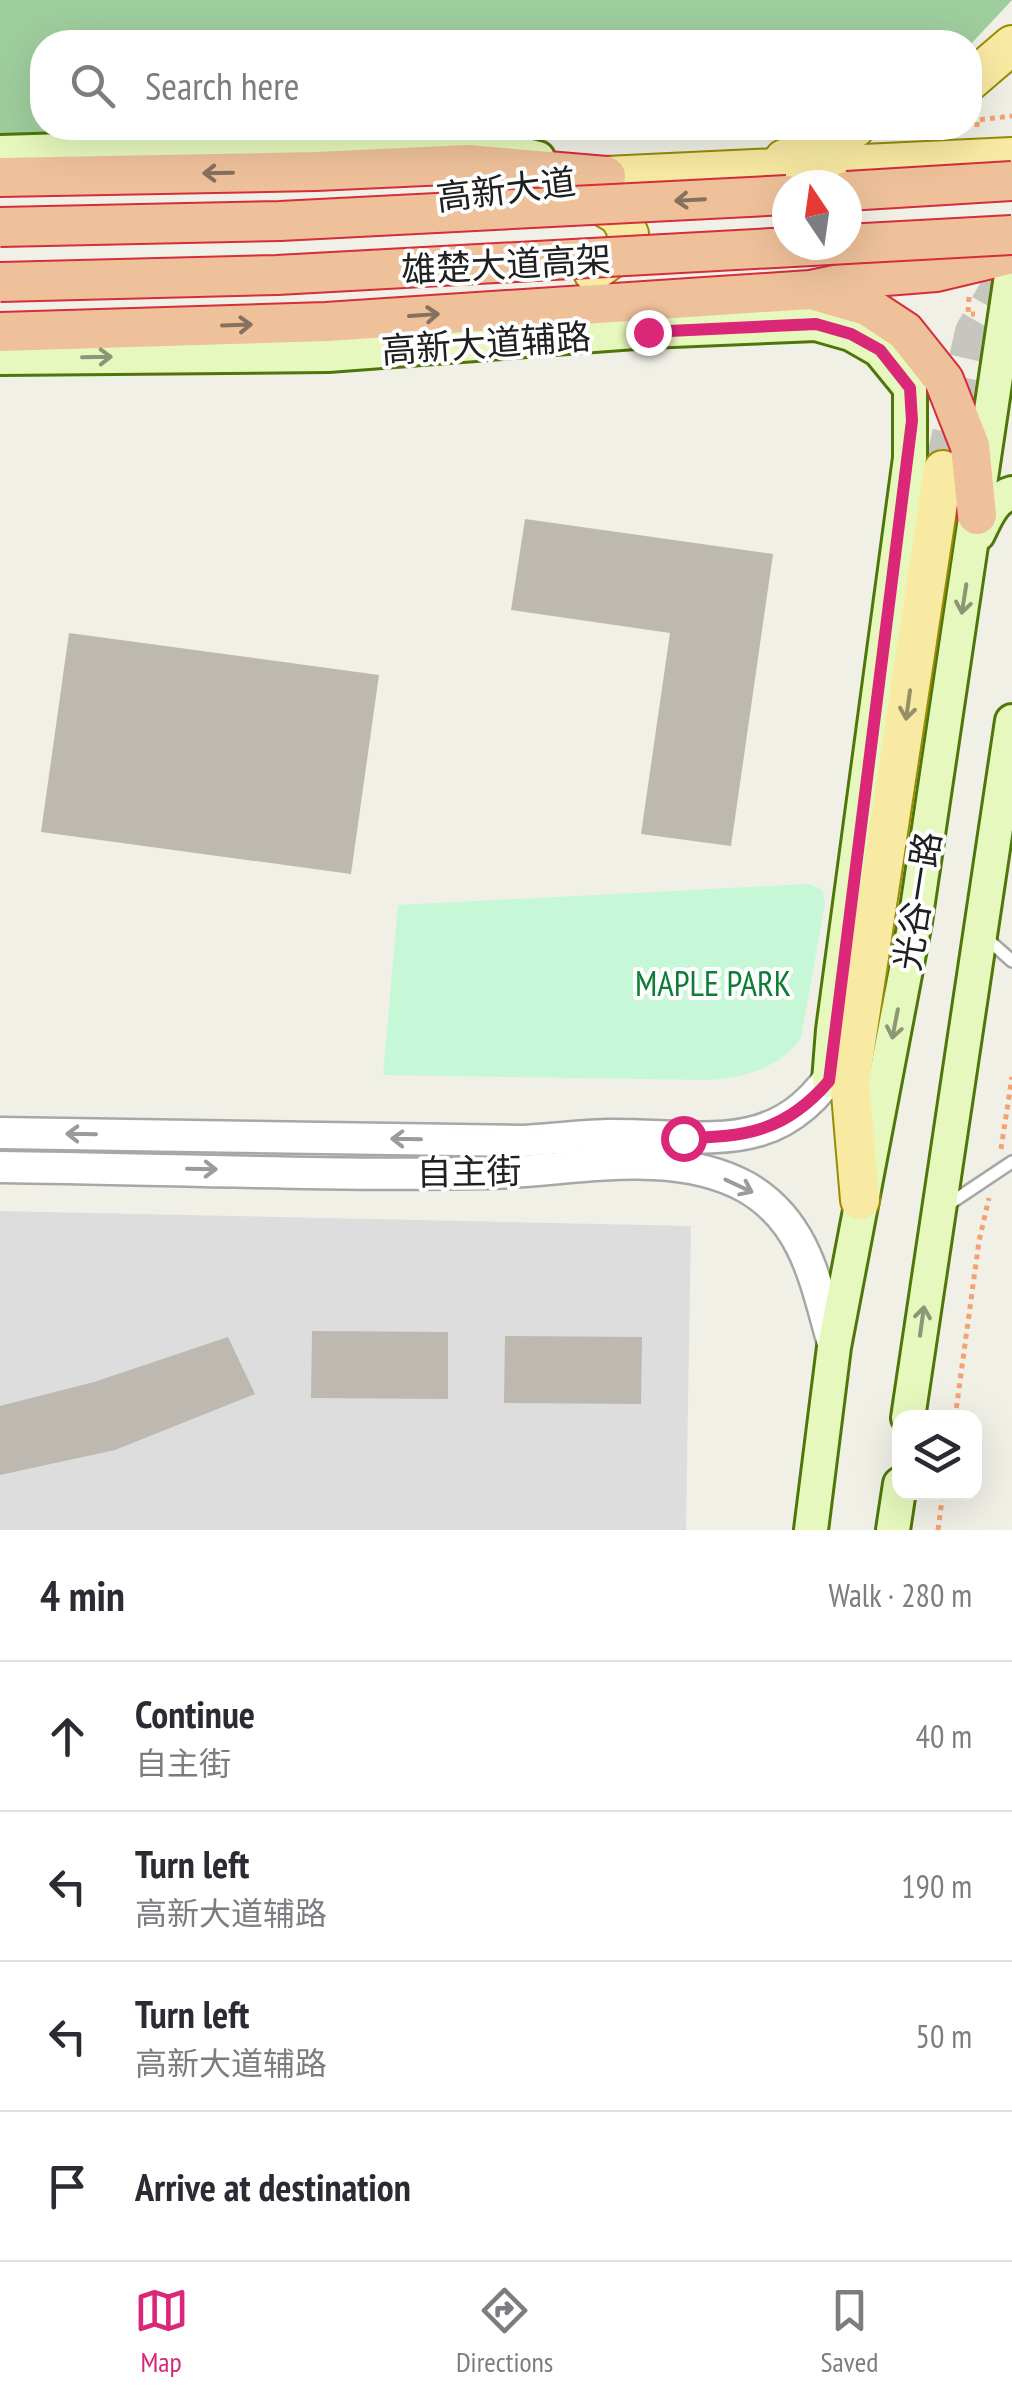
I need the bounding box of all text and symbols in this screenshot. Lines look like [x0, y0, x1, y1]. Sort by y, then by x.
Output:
search box [30, 30, 982, 140]
icon: search [65, 58, 120, 113]
text: Search here [145, 61, 299, 110]
street label: 高新大道 [434, 158, 578, 220]
one-way arrow [203, 163, 235, 182]
north arrow [772, 170, 862, 260]
one-way arrow [674, 191, 706, 210]
street label: 雄楚大道高架 [400, 236, 612, 292]
one-way arrow [407, 305, 439, 324]
route end [626, 310, 672, 356]
street label: 高新大道辅路 [380, 313, 592, 373]
one-way arrow [221, 315, 253, 334]
one-way arrow [80, 348, 113, 366]
one-way arrow [954, 583, 973, 615]
one-way arrow [899, 688, 917, 721]
street label: 光谷一路 [883, 828, 951, 974]
park label: MAPLE PARK [635, 960, 791, 1006]
one-way arrow [885, 1007, 904, 1039]
route start [661, 1116, 707, 1162]
one-way arrow [66, 1124, 98, 1144]
one-way arrow [391, 1130, 423, 1149]
street label: 自主街 [416, 1147, 522, 1195]
one-way arrow [186, 1160, 218, 1179]
one-way arrow [723, 1177, 753, 1196]
one-way arrow [914, 1305, 932, 1338]
map controls [892, 1410, 982, 1500]
button: layers [892, 1410, 982, 1500]
text: 4 min [40, 1568, 125, 1623]
text: Walk · 280 m [828, 1574, 972, 1616]
text: Continue [135, 1689, 255, 1738]
icon: ahead [40, 1709, 95, 1764]
text: 40 m [916, 1715, 972, 1757]
text: 自主街 [135, 1742, 231, 1784]
text: Turn left [135, 1839, 249, 1888]
icon: left [40, 1859, 95, 1914]
text: 190 m [901, 1865, 972, 1907]
text: 高新大道辅路 [135, 1892, 327, 1934]
text: Turn left [135, 1989, 249, 2038]
icon: left [40, 2009, 95, 2064]
text: 50 m [916, 2015, 972, 2057]
text: 高新大道辅路 [135, 2042, 327, 2084]
icon: arrive [40, 2159, 95, 2214]
text: Arrive at destination [135, 2162, 411, 2211]
tab: Map [134, 2283, 189, 2380]
tab: Directions [456, 2283, 553, 2380]
tab: Saved [821, 2283, 878, 2380]

